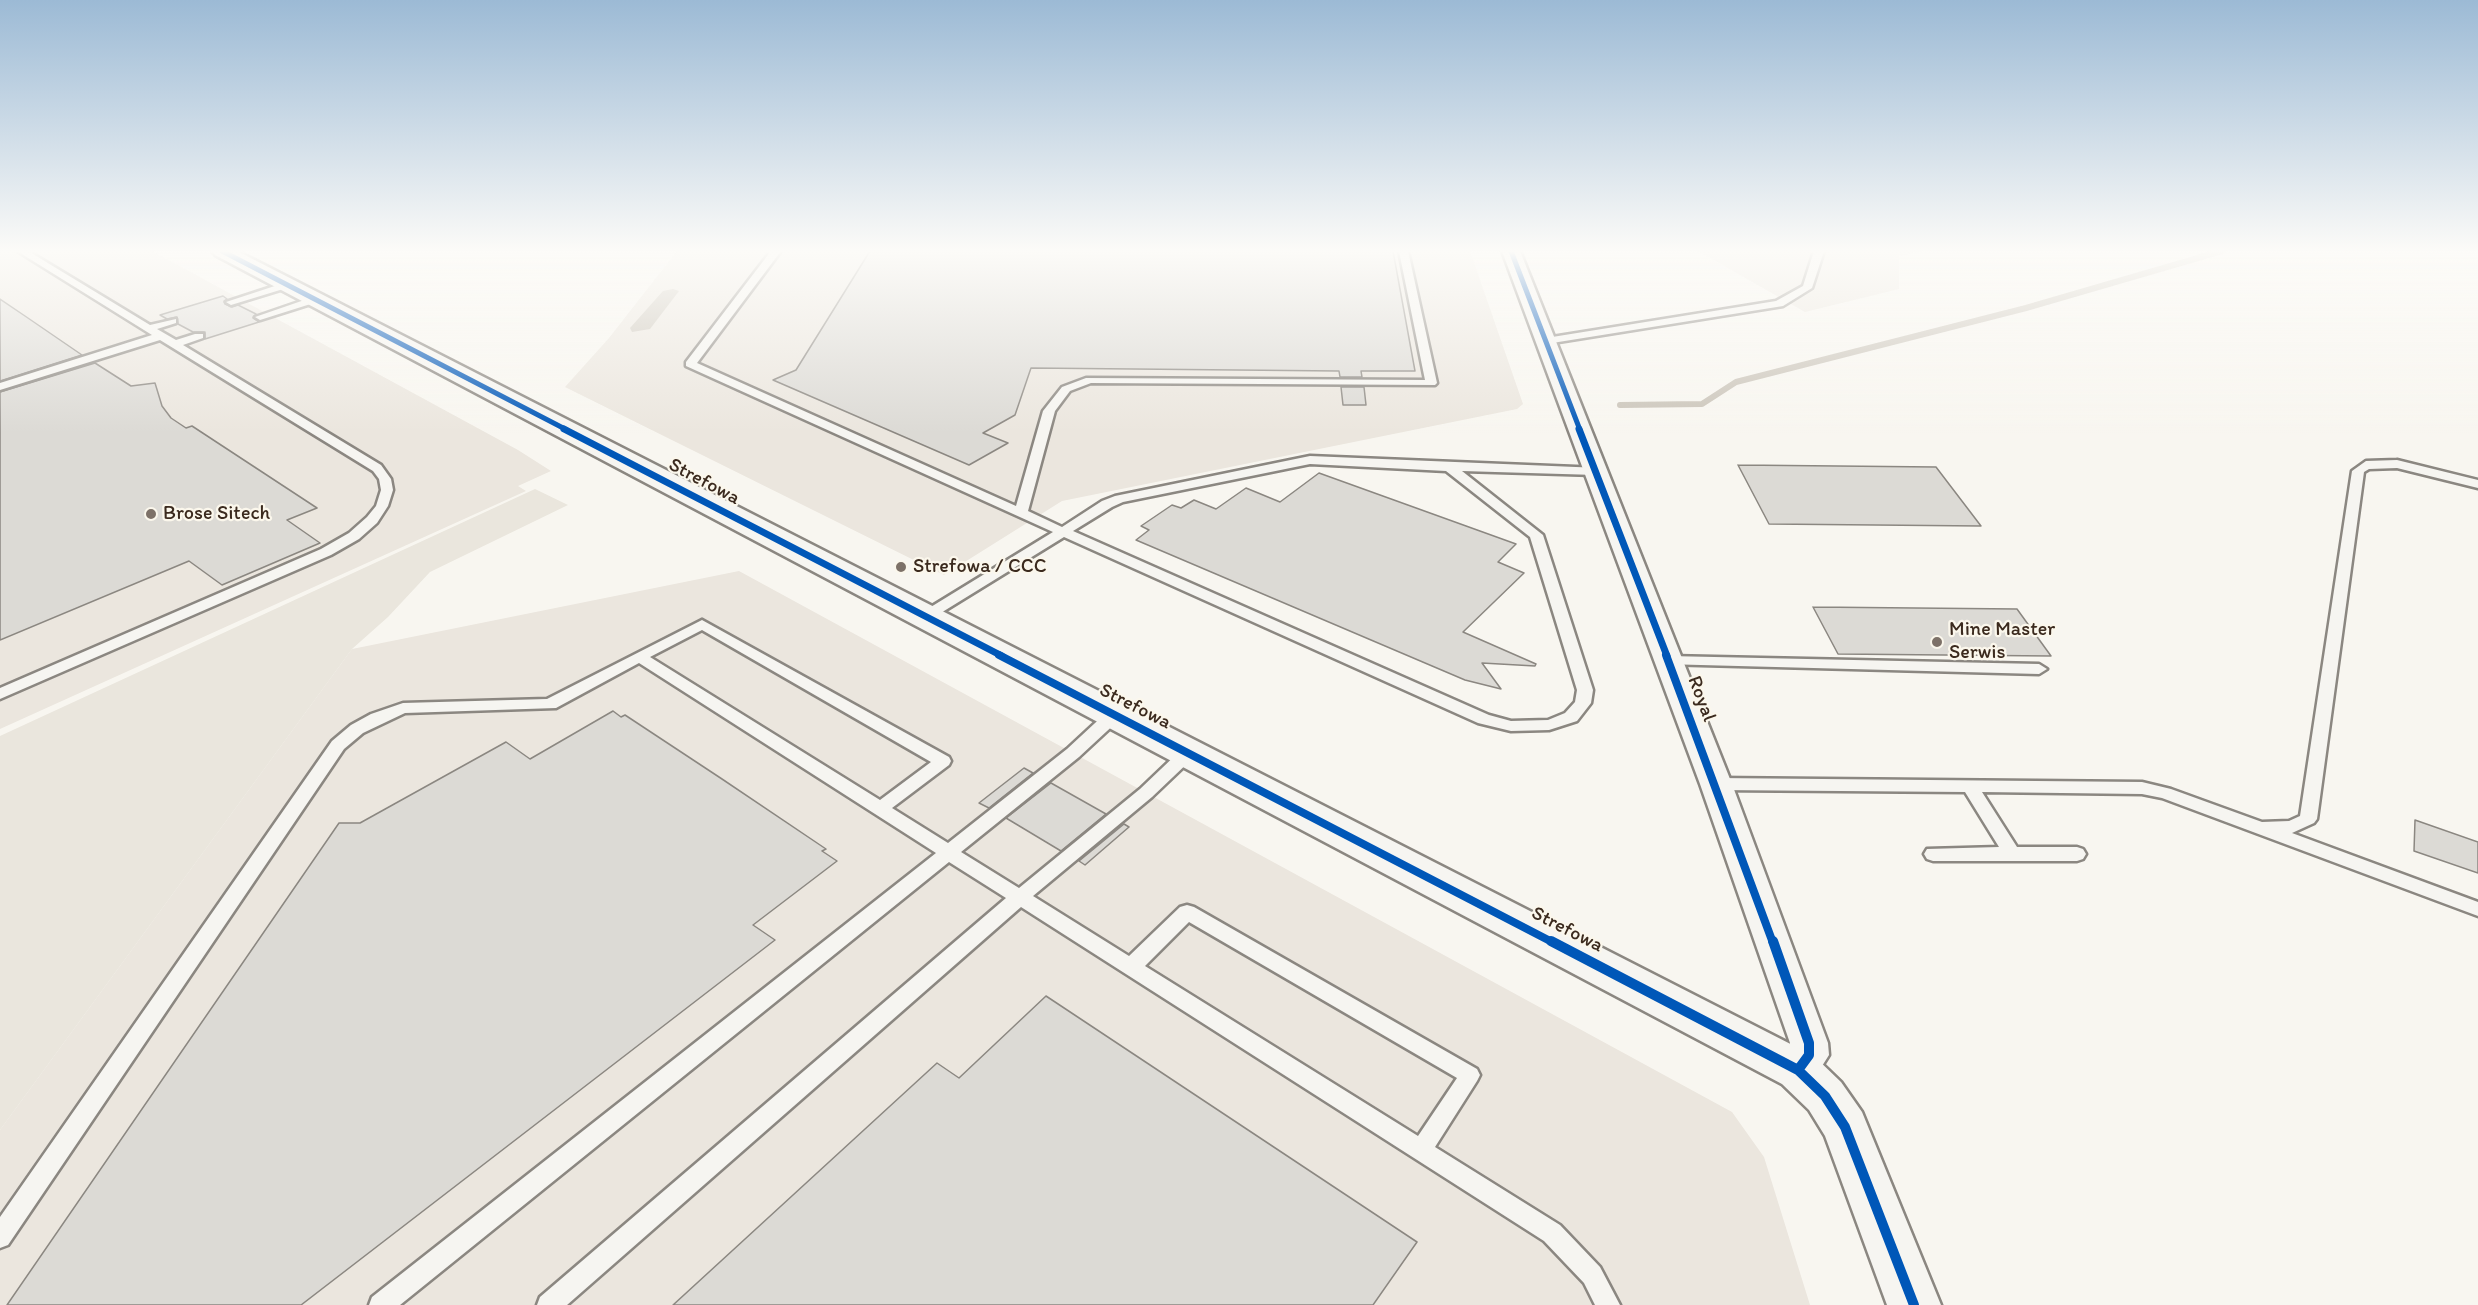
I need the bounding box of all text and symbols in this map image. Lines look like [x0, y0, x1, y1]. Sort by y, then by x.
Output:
street label: Strefowa [664, 453, 744, 511]
place label: Brose Sitech [163, 502, 270, 526]
marker: Brose Sitech [144, 507, 158, 521]
place label: Strefowa / CCC [913, 555, 1047, 579]
marker: Strefowa / CCC [894, 560, 908, 574]
place label: Mine Master Serwis [1949, 618, 2055, 665]
marker: Mine Master Serwis [1930, 635, 1944, 649]
street label: Royal [1681, 673, 1721, 725]
street label: Strefowa [1095, 679, 1175, 735]
street label: Strefowa [1527, 902, 1607, 958]

